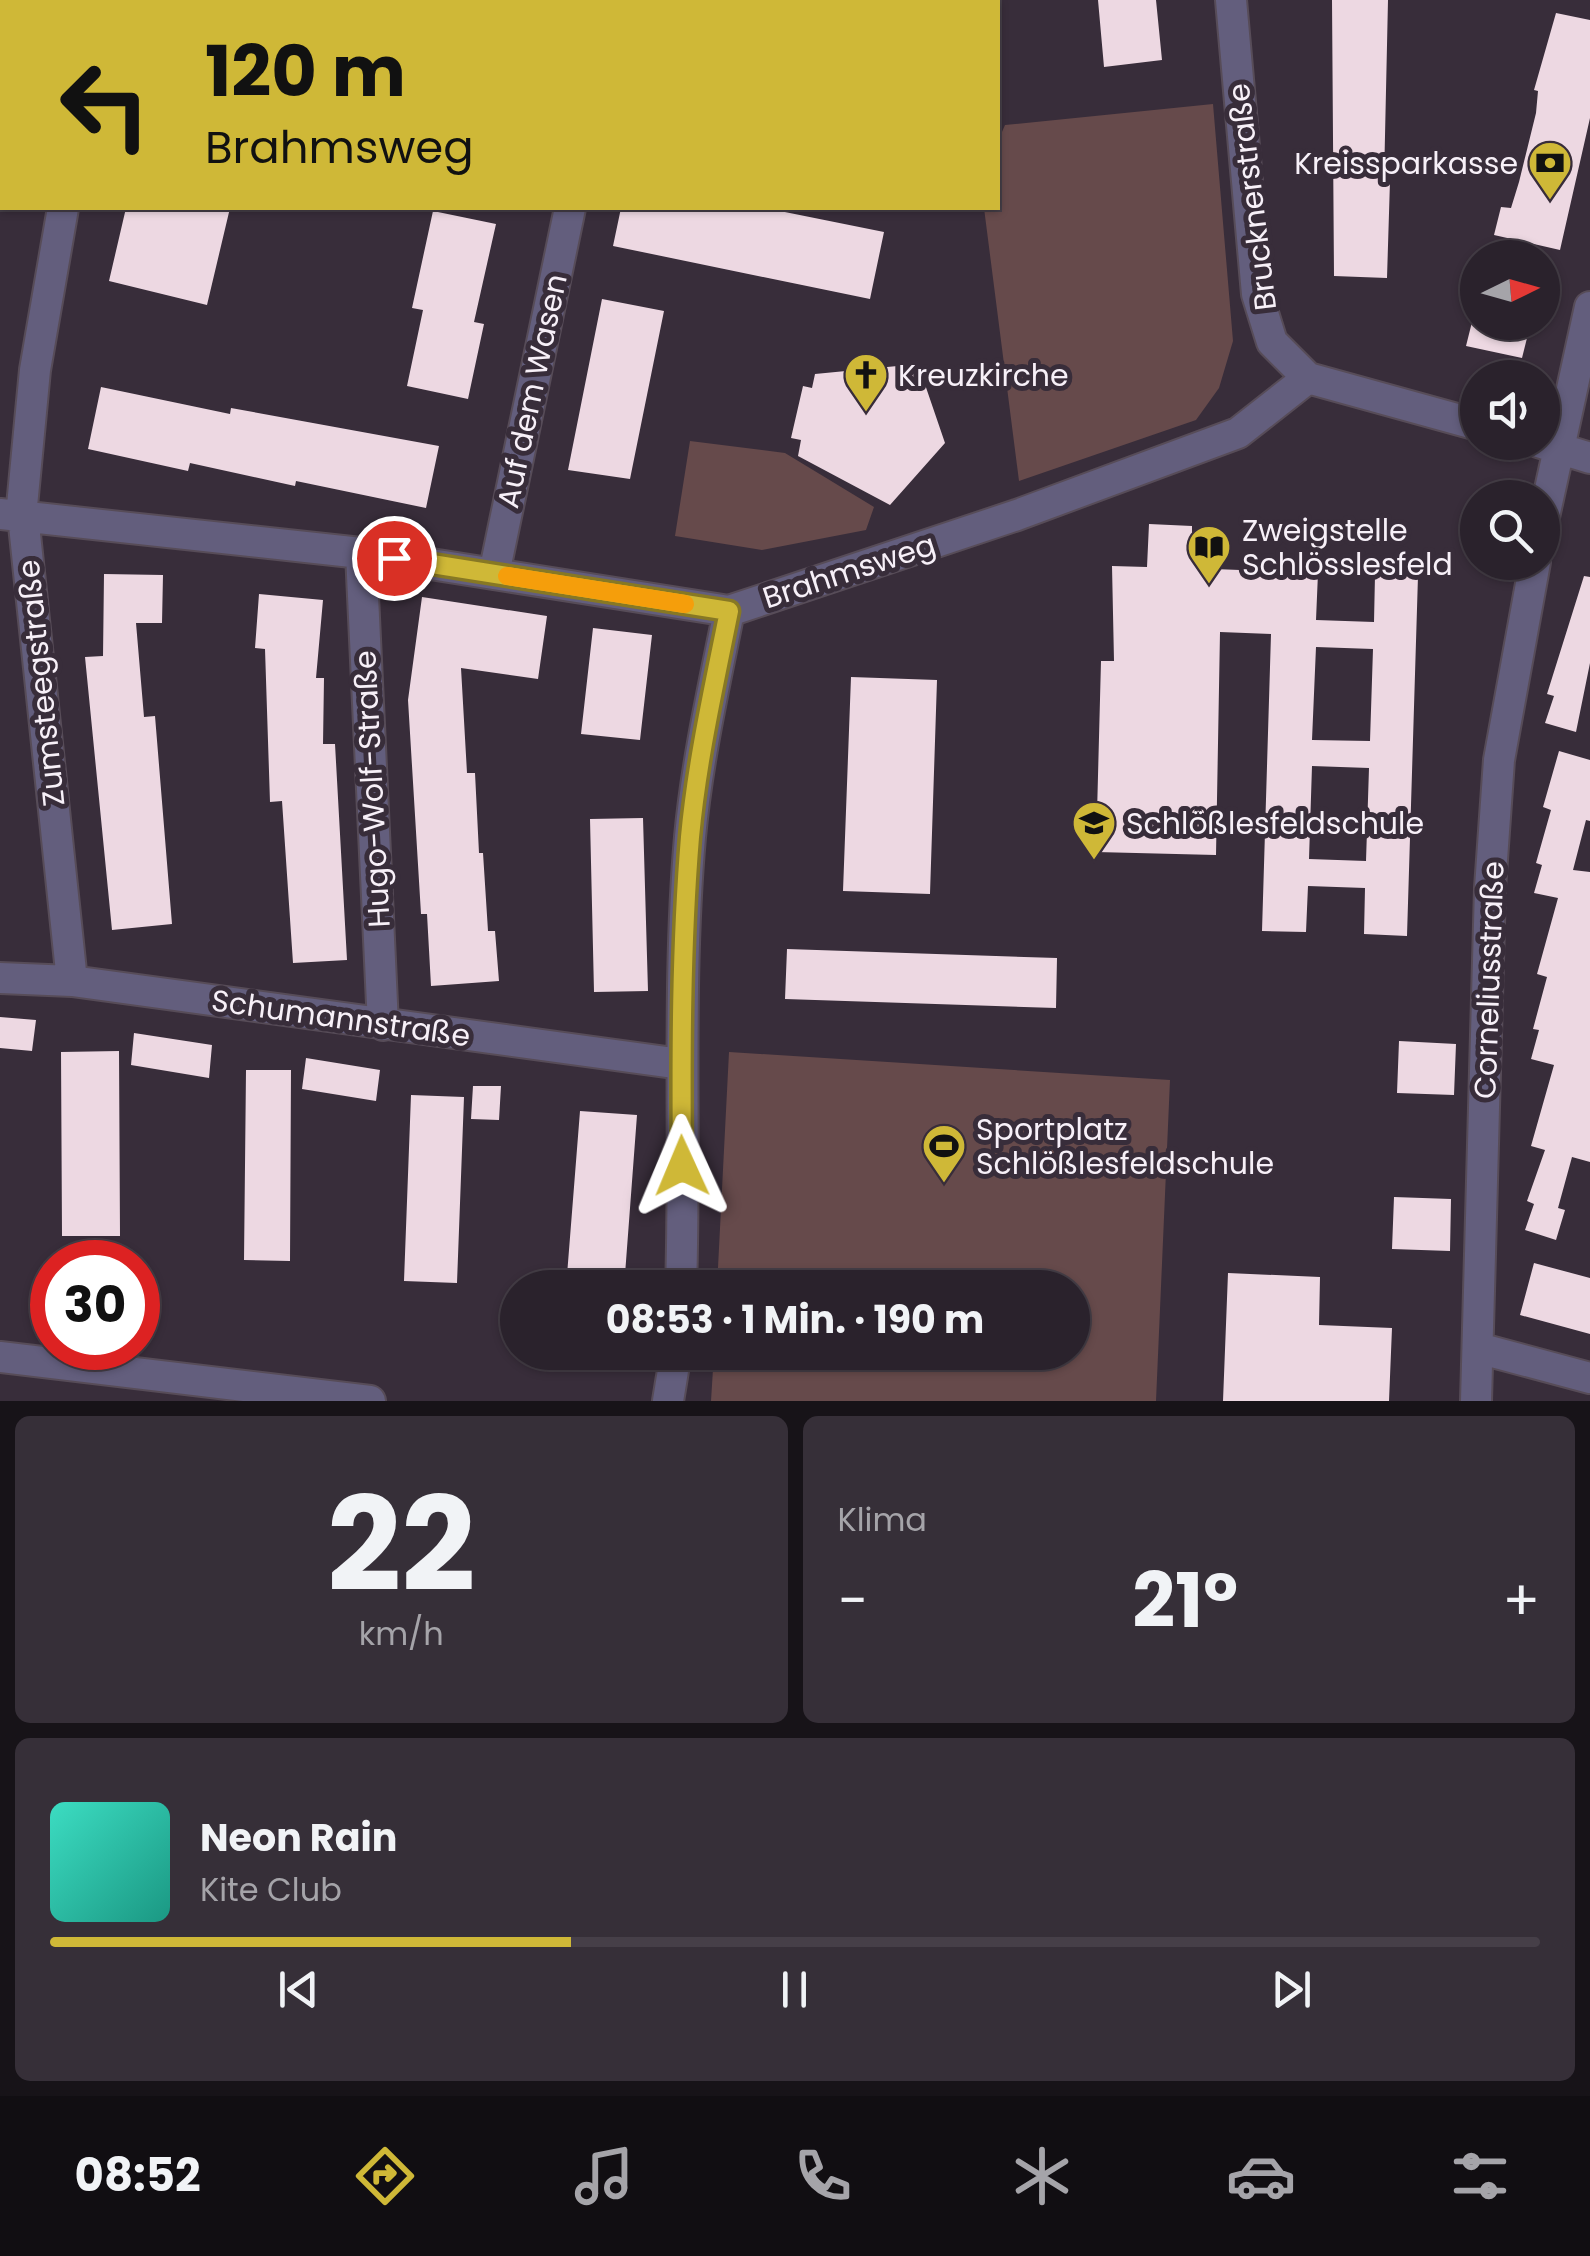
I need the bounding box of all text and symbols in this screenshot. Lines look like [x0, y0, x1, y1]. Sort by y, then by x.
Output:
text: 120 m [205, 22, 406, 121]
icon: left [40, 40, 170, 170]
street label: Brucknerstraße [1217, 81, 1287, 313]
text: Brahmsweg [205, 116, 474, 179]
bank icon: Kreissparkasse [1527, 140, 1573, 201]
place label: Kreissparkasse [1294, 142, 1518, 185]
north arrow [1460, 240, 1560, 340]
map controls [1460, 240, 1560, 580]
street label: Auf dem Wasen [486, 270, 578, 512]
church icon: Kreuzkirche [843, 352, 889, 413]
place label: Kreuzkirche [898, 354, 1069, 397]
button: sound [1460, 360, 1560, 460]
button: search [1460, 480, 1560, 580]
place label: Zweigstelle Schlösslesfeld [1242, 509, 1453, 586]
pin [352, 516, 437, 601]
street label: Brahmsweg [757, 523, 941, 619]
library icon: Zweigstelle Schlösslesfeld [1186, 524, 1232, 585]
icon: arrive [367, 531, 422, 586]
street label: Zumsteegstraße [7, 558, 75, 808]
street label: Hugo-Wolf-Straße [343, 649, 401, 929]
school or university icon: Schlößlesfeldschule [1071, 800, 1117, 861]
place label: Schlößlesfeldschule [1126, 802, 1424, 845]
street label: Corneliusstraße [1463, 860, 1515, 1100]
street label: Schumannstraße [209, 979, 473, 1057]
place label: Sportplatz Schlößlesfeldschule [976, 1108, 1274, 1185]
position arrow [630, 1114, 734, 1218]
sports icon: Sportplatz Schlößlesfeldschule [921, 1123, 967, 1184]
speed limit sign: 30 [30, 1240, 160, 1370]
text: 08:53 · 1 Min. · 190 m [606, 1293, 984, 1346]
text: 22 [327, 1453, 475, 1636]
text: Klima [838, 1497, 927, 1542]
text: 21° [1132, 1548, 1238, 1653]
text: − [838, 1562, 868, 1639]
text: + [1502, 1562, 1540, 1639]
text: km/h [359, 1611, 444, 1656]
text: Neon Rain [200, 1811, 397, 1864]
text: Kite Club [200, 1867, 342, 1912]
icon: previous [271, 1962, 326, 2017]
icon: pause [767, 1962, 822, 2017]
icon: next [1264, 1962, 1319, 2017]
icon: directions [350, 2141, 420, 2211]
icon: music [569, 2141, 639, 2211]
icon: phone [788, 2141, 858, 2211]
icon: climate [1007, 2141, 1077, 2211]
icon: car [1226, 2141, 1296, 2211]
icon: filters [1445, 2141, 1515, 2211]
text: 08:52 [75, 2144, 201, 2207]

